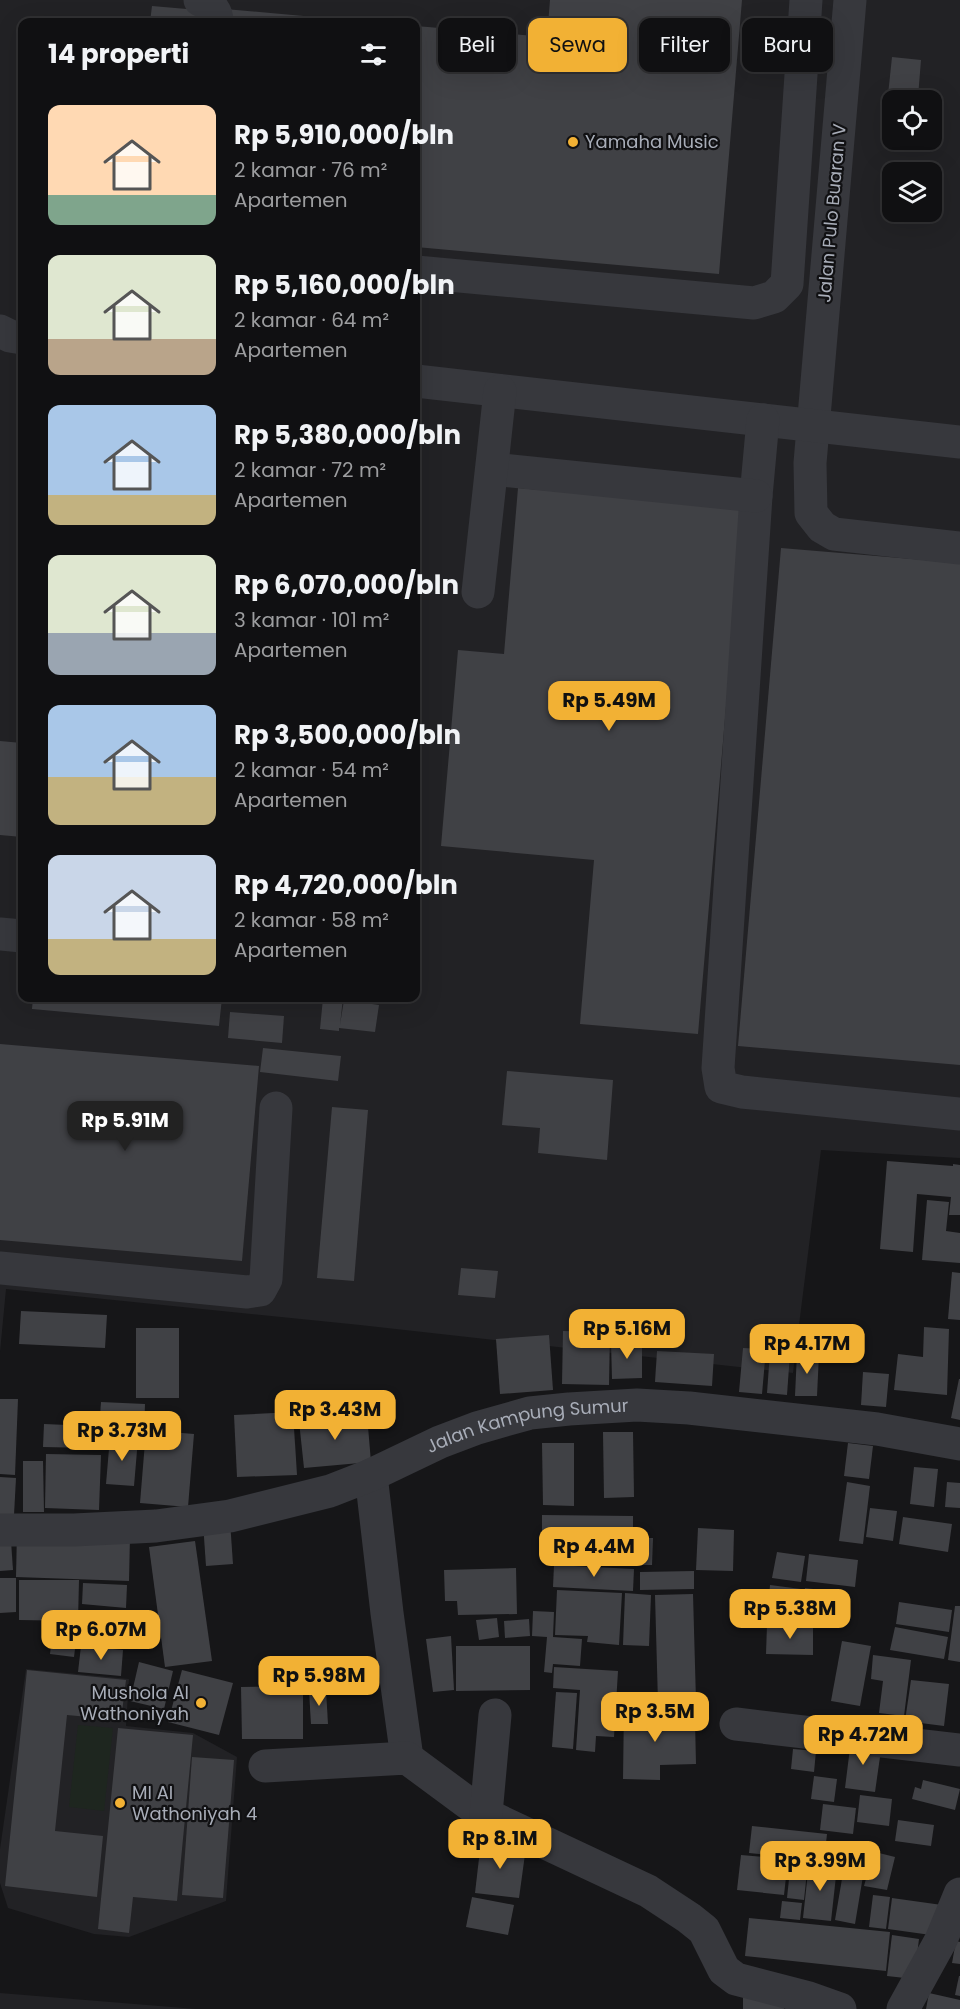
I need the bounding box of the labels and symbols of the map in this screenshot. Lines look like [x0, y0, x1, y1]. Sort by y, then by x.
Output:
street label: Jalan Pulo Buaran V [811, 122, 852, 303]
place label: Yamaha Music [585, 129, 719, 154]
marker: Yamaha Music [566, 135, 580, 149]
pin: Rp 5.49M [547, 681, 671, 732]
pin: Rp 5.91M [63, 1101, 187, 1152]
pin: Rp 5.16M [565, 1309, 689, 1360]
pin: Rp 4.17M [745, 1324, 869, 1375]
pin: Rp 3.43M [273, 1390, 397, 1441]
street label: Jalan Kampung Sumur [422, 1393, 629, 1459]
pin: Rp 3.73M [60, 1411, 184, 1462]
pin: Rp 4.4M [539, 1527, 649, 1578]
pin: Rp 5.38M [728, 1589, 852, 1640]
pin: Rp 6.07M [39, 1610, 163, 1661]
pin: Rp 5.98M [257, 1656, 381, 1707]
place label: Mushola Al Wathoniyah [80, 1680, 189, 1726]
pin: Rp 3.5M [600, 1692, 710, 1743]
marker: Mushola Al Wathoniyah [194, 1696, 208, 1710]
pin: Rp 4.72M [801, 1715, 925, 1766]
place label: MI Al Wathoniyah 4 [132, 1780, 257, 1826]
marker: MI Al Wathoniyah 4 [113, 1796, 127, 1810]
pin: Rp 8.1M [445, 1819, 555, 1870]
pin: Rp 3.99M [758, 1841, 882, 1892]

